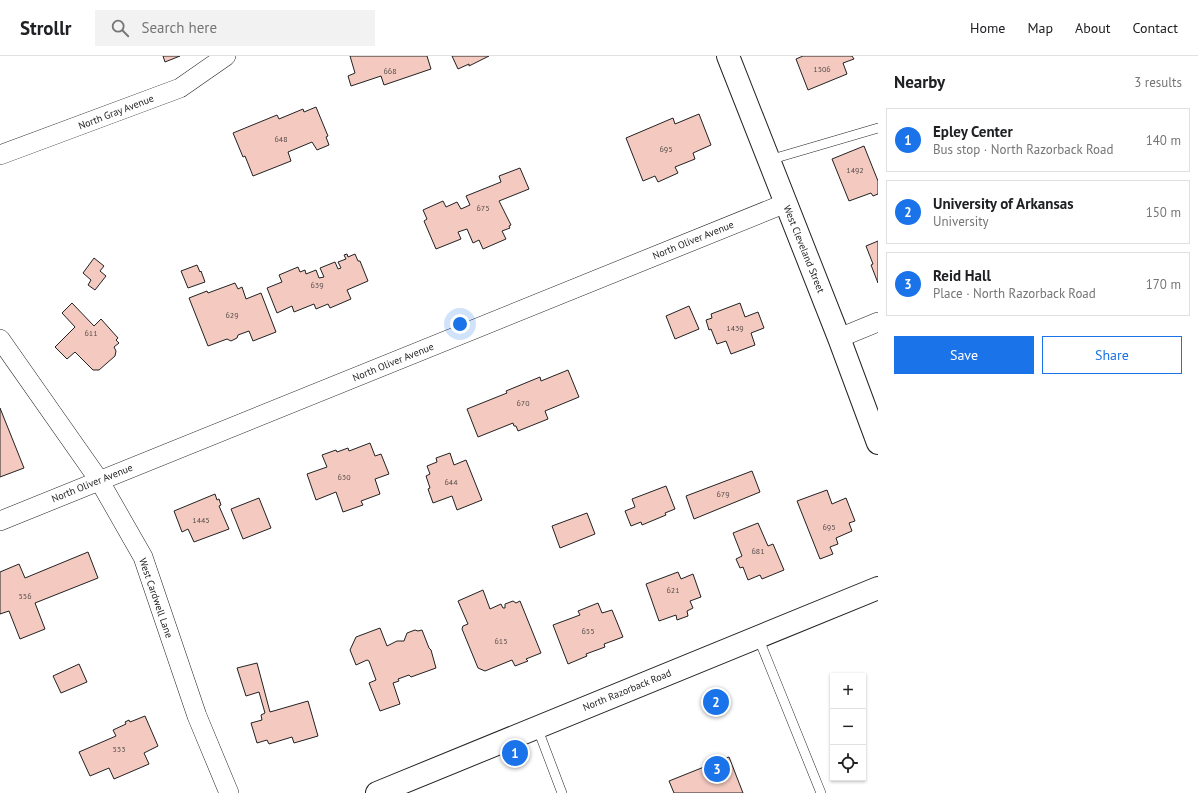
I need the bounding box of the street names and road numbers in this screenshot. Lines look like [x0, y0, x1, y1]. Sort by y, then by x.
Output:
street label: North Gray Avenue [76, 92, 156, 132]
street label: West Cleveland Street [780, 203, 828, 295]
street label: North Oliver Avenue [650, 218, 736, 262]
street label: North Oliver Avenue [350, 340, 436, 384]
street label: North Oliver Avenue [49, 461, 135, 505]
street label: West Cardwell Lane [136, 556, 176, 640]
street label: North Razorback Road [581, 666, 673, 714]

